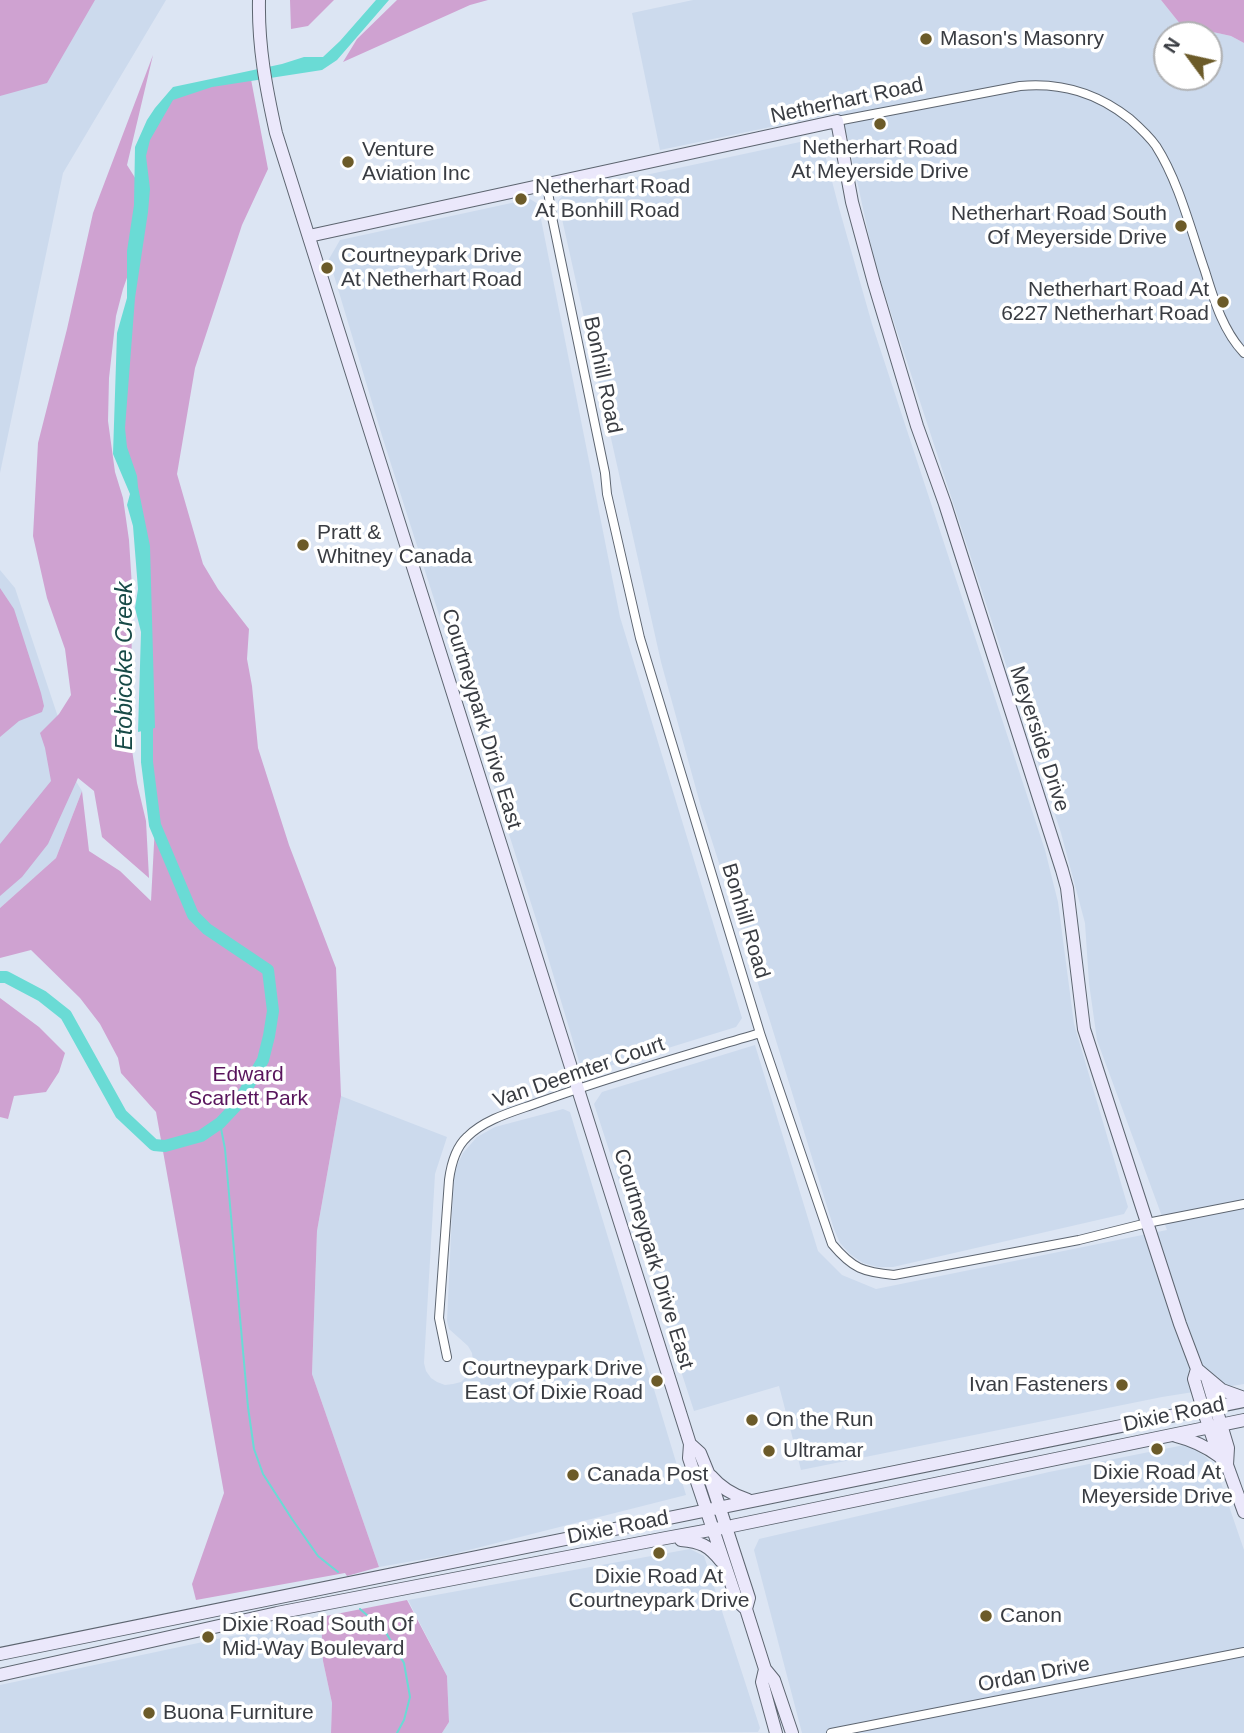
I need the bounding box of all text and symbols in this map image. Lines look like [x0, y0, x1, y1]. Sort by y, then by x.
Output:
north arrow [1153, 21, 1223, 91]
place label: Mason's Masonry [940, 26, 1104, 52]
marker: Mason's Masonry [918, 31, 934, 47]
text: N [1159, 34, 1184, 57]
street label: Netherhart Road [768, 73, 926, 129]
marker: Netherhart Road At Meyerside Drive [872, 116, 888, 132]
place label: Netherhart Road At Meyerside Drive [791, 135, 969, 185]
place label: Venture Aviation Inc [362, 137, 470, 187]
marker: Venture Aviation Inc [340, 154, 356, 170]
place label: Netherhart Road At Bonhill Road [535, 174, 690, 224]
marker: Netherhart Road At Bonhill Road [513, 191, 529, 207]
place label: Netherhart Road South Of Meyerside Drive [951, 201, 1167, 251]
marker: Netherhart Road South Of Meyerside Drive [1173, 218, 1189, 234]
place label: Courtneypark Drive At Netherhart Road [341, 243, 522, 293]
marker: Courtneypark Drive At Netherhart Road [319, 260, 335, 276]
place label: Netherhart Road At 6227 Netherhart Road [1001, 277, 1209, 327]
marker: Netherhart Road At 6227 Netherhart Road [1215, 294, 1231, 310]
street label: Bonhill Road [577, 314, 627, 436]
place label: Pratt & Whitney Canada [317, 520, 472, 570]
marker: Pratt & Whitney Canada [295, 537, 311, 553]
water label: Etobicoke Creek [112, 582, 140, 750]
street label: Courtneypark Drive East [436, 606, 526, 832]
street label: Meyerside Drive [1004, 663, 1074, 815]
street label: Bonhill Road [716, 860, 774, 982]
street label: Van Deemter Court [490, 1032, 668, 1114]
park label: Edward Scarlett Park [188, 1062, 308, 1112]
street label: Courtneypark Drive East [608, 1146, 698, 1372]
place label: Courtneypark Drive East Of Dixie Road [462, 1356, 643, 1406]
place label: Ivan Fasteners [969, 1372, 1108, 1398]
marker: Courtneypark Drive East Of Dixie Road [649, 1373, 665, 1389]
marker: Ivan Fasteners [1114, 1377, 1130, 1393]
street label: Dixie Road [1121, 1392, 1227, 1438]
place label: On the Run [766, 1407, 873, 1433]
marker: On the Run [744, 1412, 760, 1428]
place label: Ultramar [783, 1438, 864, 1464]
marker: Dixie Road At Meyerside Drive [1149, 1441, 1165, 1457]
marker: Ultramar [761, 1443, 777, 1459]
place label: Dixie Road At Meyerside Drive [1081, 1460, 1233, 1510]
place label: Canada Post [587, 1462, 708, 1488]
marker: Canada Post [565, 1467, 581, 1483]
street label: Dixie Road [565, 1506, 671, 1550]
marker: Dixie Road At Courtneypark Drive [651, 1545, 667, 1561]
place label: Dixie Road At Courtneypark Drive [569, 1564, 749, 1614]
place label: Canon [1000, 1603, 1062, 1629]
marker: Canon [978, 1608, 994, 1624]
place label: Dixie Road South Of Mid-Way Boulevard [222, 1612, 413, 1662]
marker: Dixie Road South Of Mid-Way Boulevard [200, 1629, 216, 1645]
street label: Ordan Drive [976, 1652, 1092, 1698]
place label: Buona Furniture [163, 1700, 314, 1726]
marker: Buona Furniture [141, 1705, 157, 1721]

